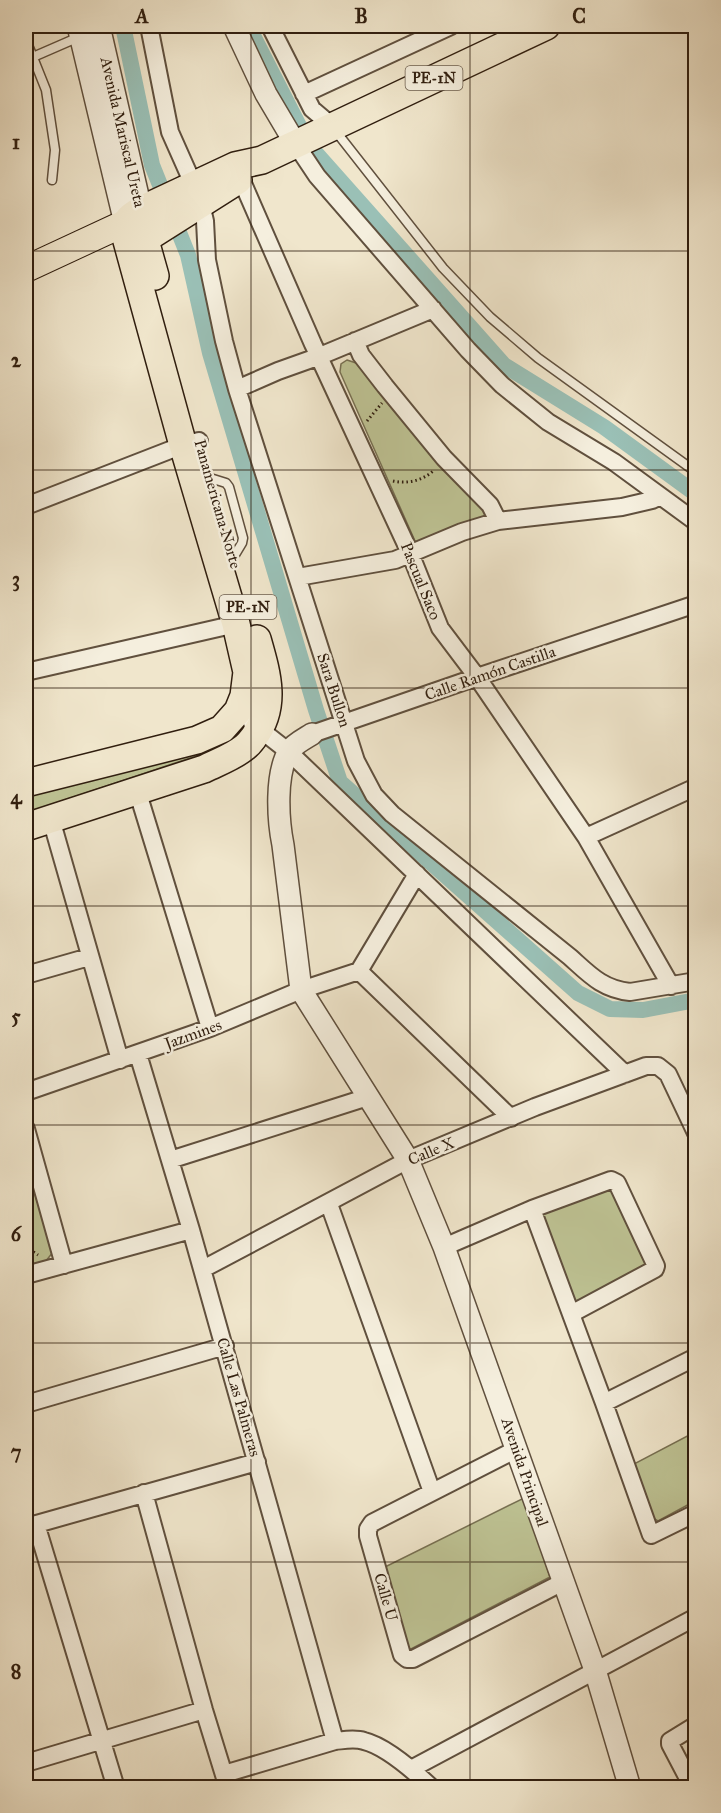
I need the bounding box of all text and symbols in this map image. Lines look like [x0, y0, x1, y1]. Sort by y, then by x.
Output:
text: A [133, 4, 149, 28]
text: B [354, 4, 368, 28]
text: C [572, 4, 586, 28]
street label: Avenida Mariscal Ureta [96, 54, 150, 209]
road number: PE-1N [406, 66, 462, 90]
text: 1 [12, 130, 20, 154]
text: 2 [11, 348, 22, 372]
street label: Panamericana Norte [190, 437, 246, 571]
street label: Pascual Saco [397, 539, 445, 623]
text: 3 [12, 567, 20, 592]
road number: PE-1N [220, 595, 276, 619]
street label: Calle Ramón Castilla [422, 642, 558, 704]
street label: Sara Bullon [313, 651, 355, 730]
text: 4 [10, 785, 22, 810]
text: 5 [11, 1004, 21, 1028]
street label: Jazmines [160, 1015, 225, 1055]
street label: Calle X [405, 1132, 458, 1169]
text: 6 [11, 1222, 23, 1246]
street label: Calle Las Palmeras [213, 1335, 265, 1459]
street label: Avenida Principal [497, 1414, 553, 1530]
text: 7 [11, 1440, 22, 1464]
street label: Calle U [370, 1571, 402, 1624]
text: 8 [11, 1659, 21, 1683]

